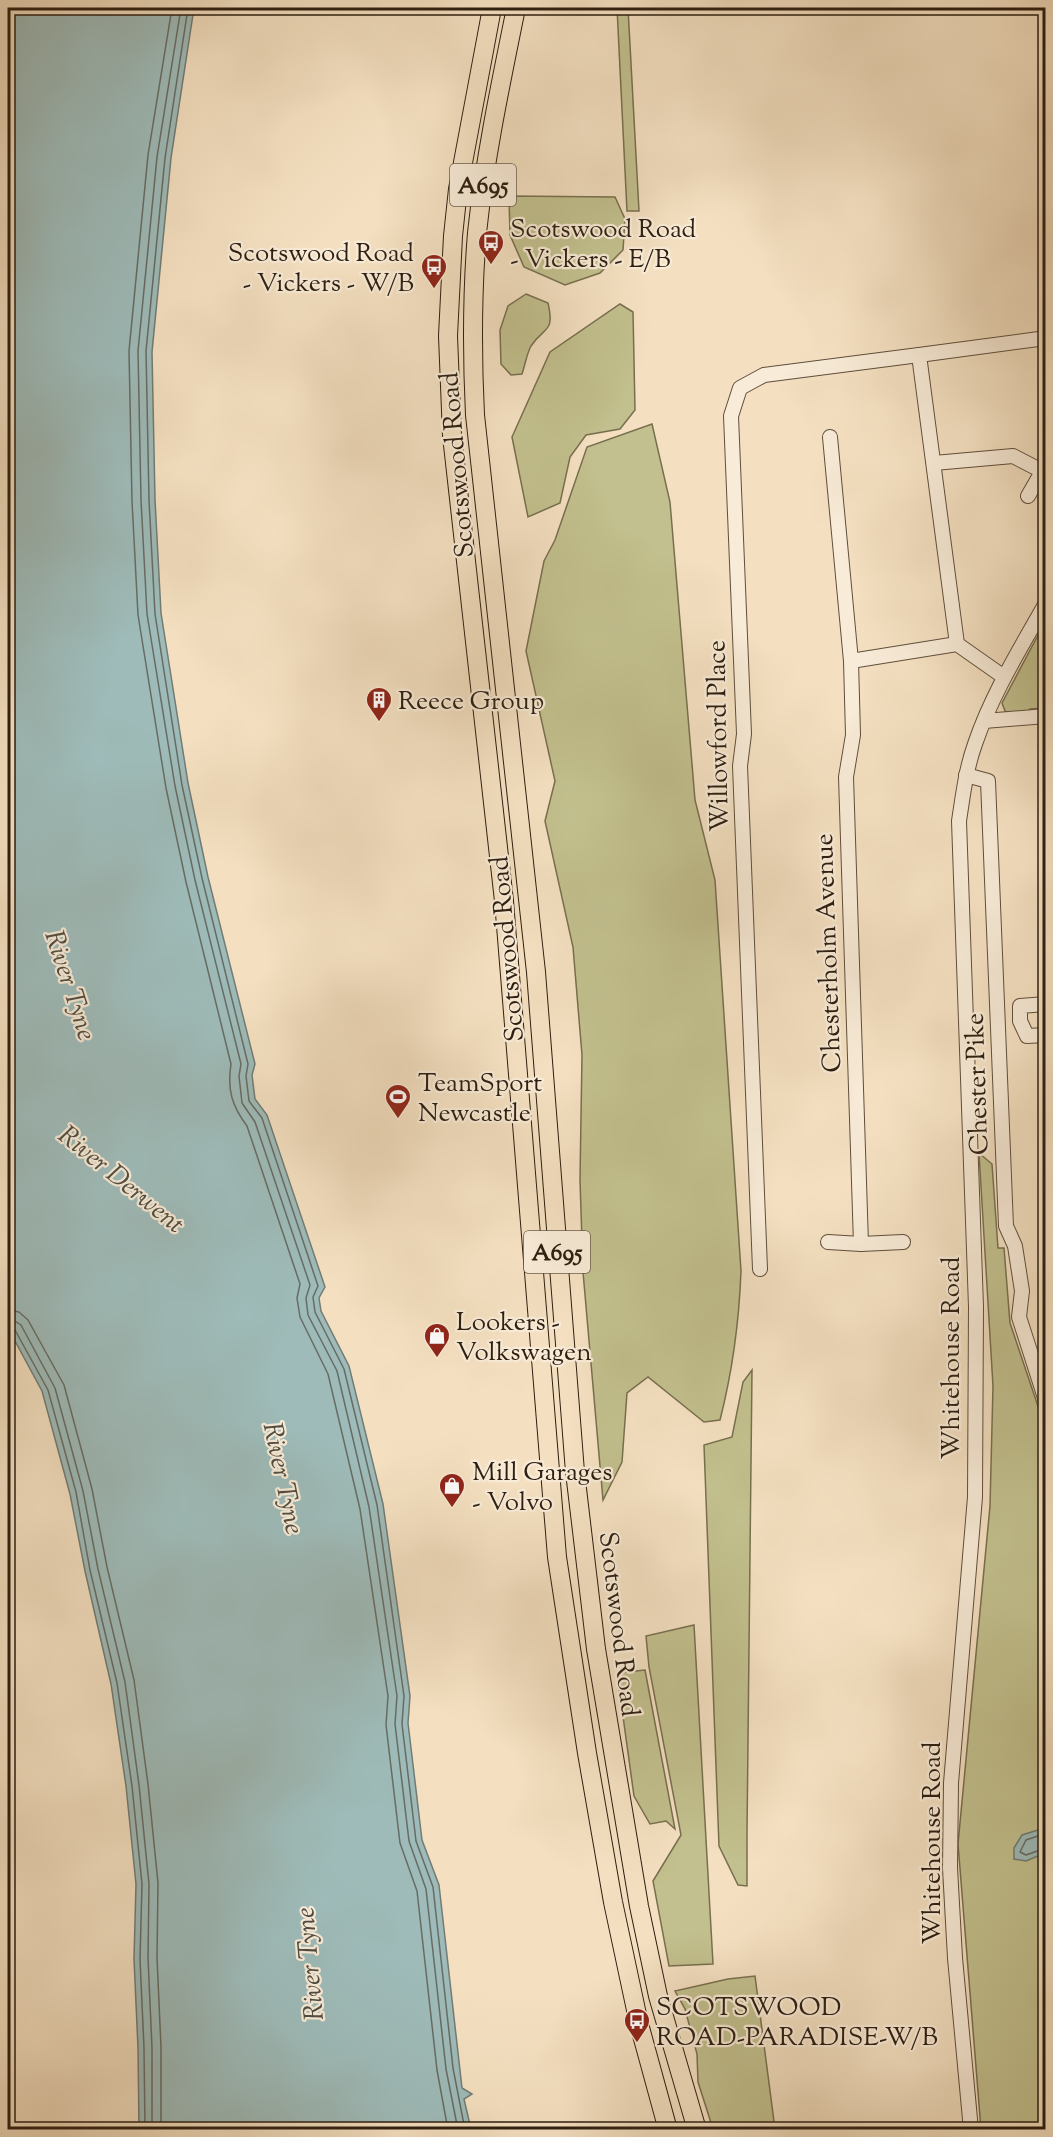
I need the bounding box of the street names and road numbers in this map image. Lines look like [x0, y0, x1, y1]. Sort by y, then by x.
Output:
road number: A695 [450, 164, 516, 206]
street label: Scotswood Road [432, 370, 485, 559]
street label: Willowford Place [699, 640, 740, 832]
street label: Chesterholm Avenue [807, 833, 852, 1073]
street label: Scotswood Road [482, 854, 535, 1043]
street label: Chester Pike [958, 1012, 999, 1156]
road number: A695 [524, 1231, 590, 1273]
street label: Whitehouse Road [934, 1256, 971, 1459]
street label: Scotswood Road [588, 1530, 647, 1719]
street label: Whitehouse Road [915, 1741, 952, 1944]

